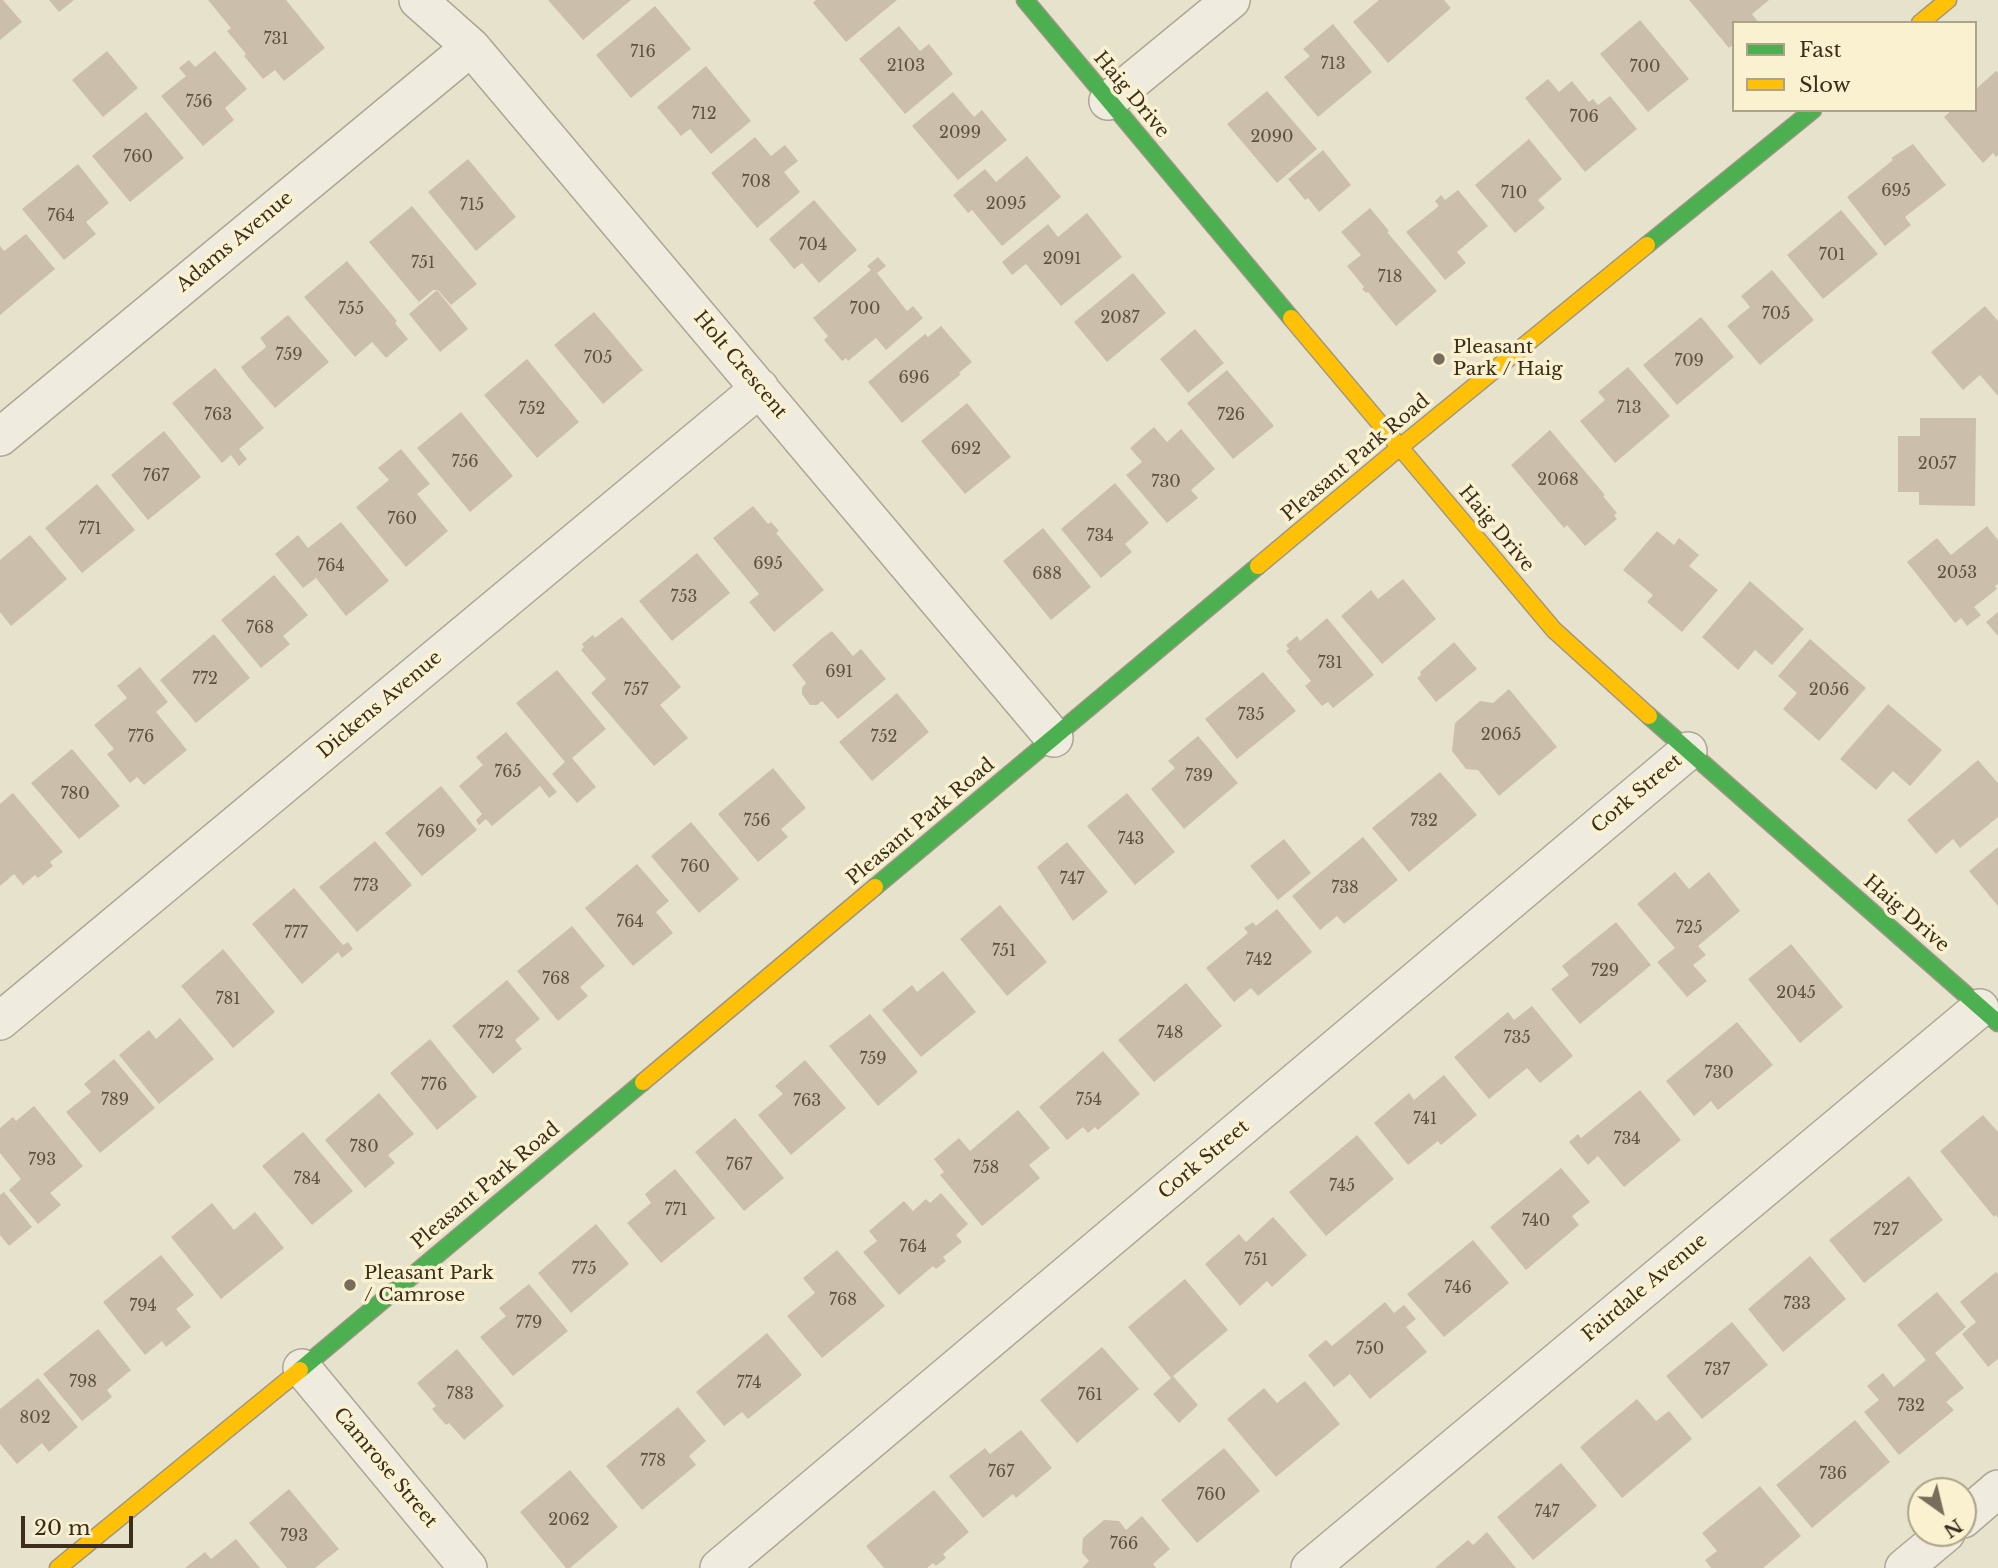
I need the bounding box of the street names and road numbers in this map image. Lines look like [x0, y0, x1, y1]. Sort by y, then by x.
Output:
street label: Haig Drive [1088, 47, 1174, 143]
street label: Adams Avenue [172, 187, 298, 297]
street label: Holt Crescent [688, 307, 792, 423]
street label: Pleasant Park Road [1278, 390, 1434, 526]
street label: Haig Drive [1453, 481, 1539, 577]
street label: Dickens Avenue [313, 646, 447, 764]
street label: Cork Street [1587, 750, 1687, 838]
street label: Pleasant Park Road [843, 754, 999, 890]
street label: Haig Drive [1859, 871, 1953, 957]
street label: Cork Street [1154, 1116, 1254, 1204]
street label: Pleasant Park Road [408, 1118, 564, 1254]
street label: Fairdale Avenue [1578, 1229, 1712, 1347]
street label: Camrose Street [328, 1403, 442, 1533]

